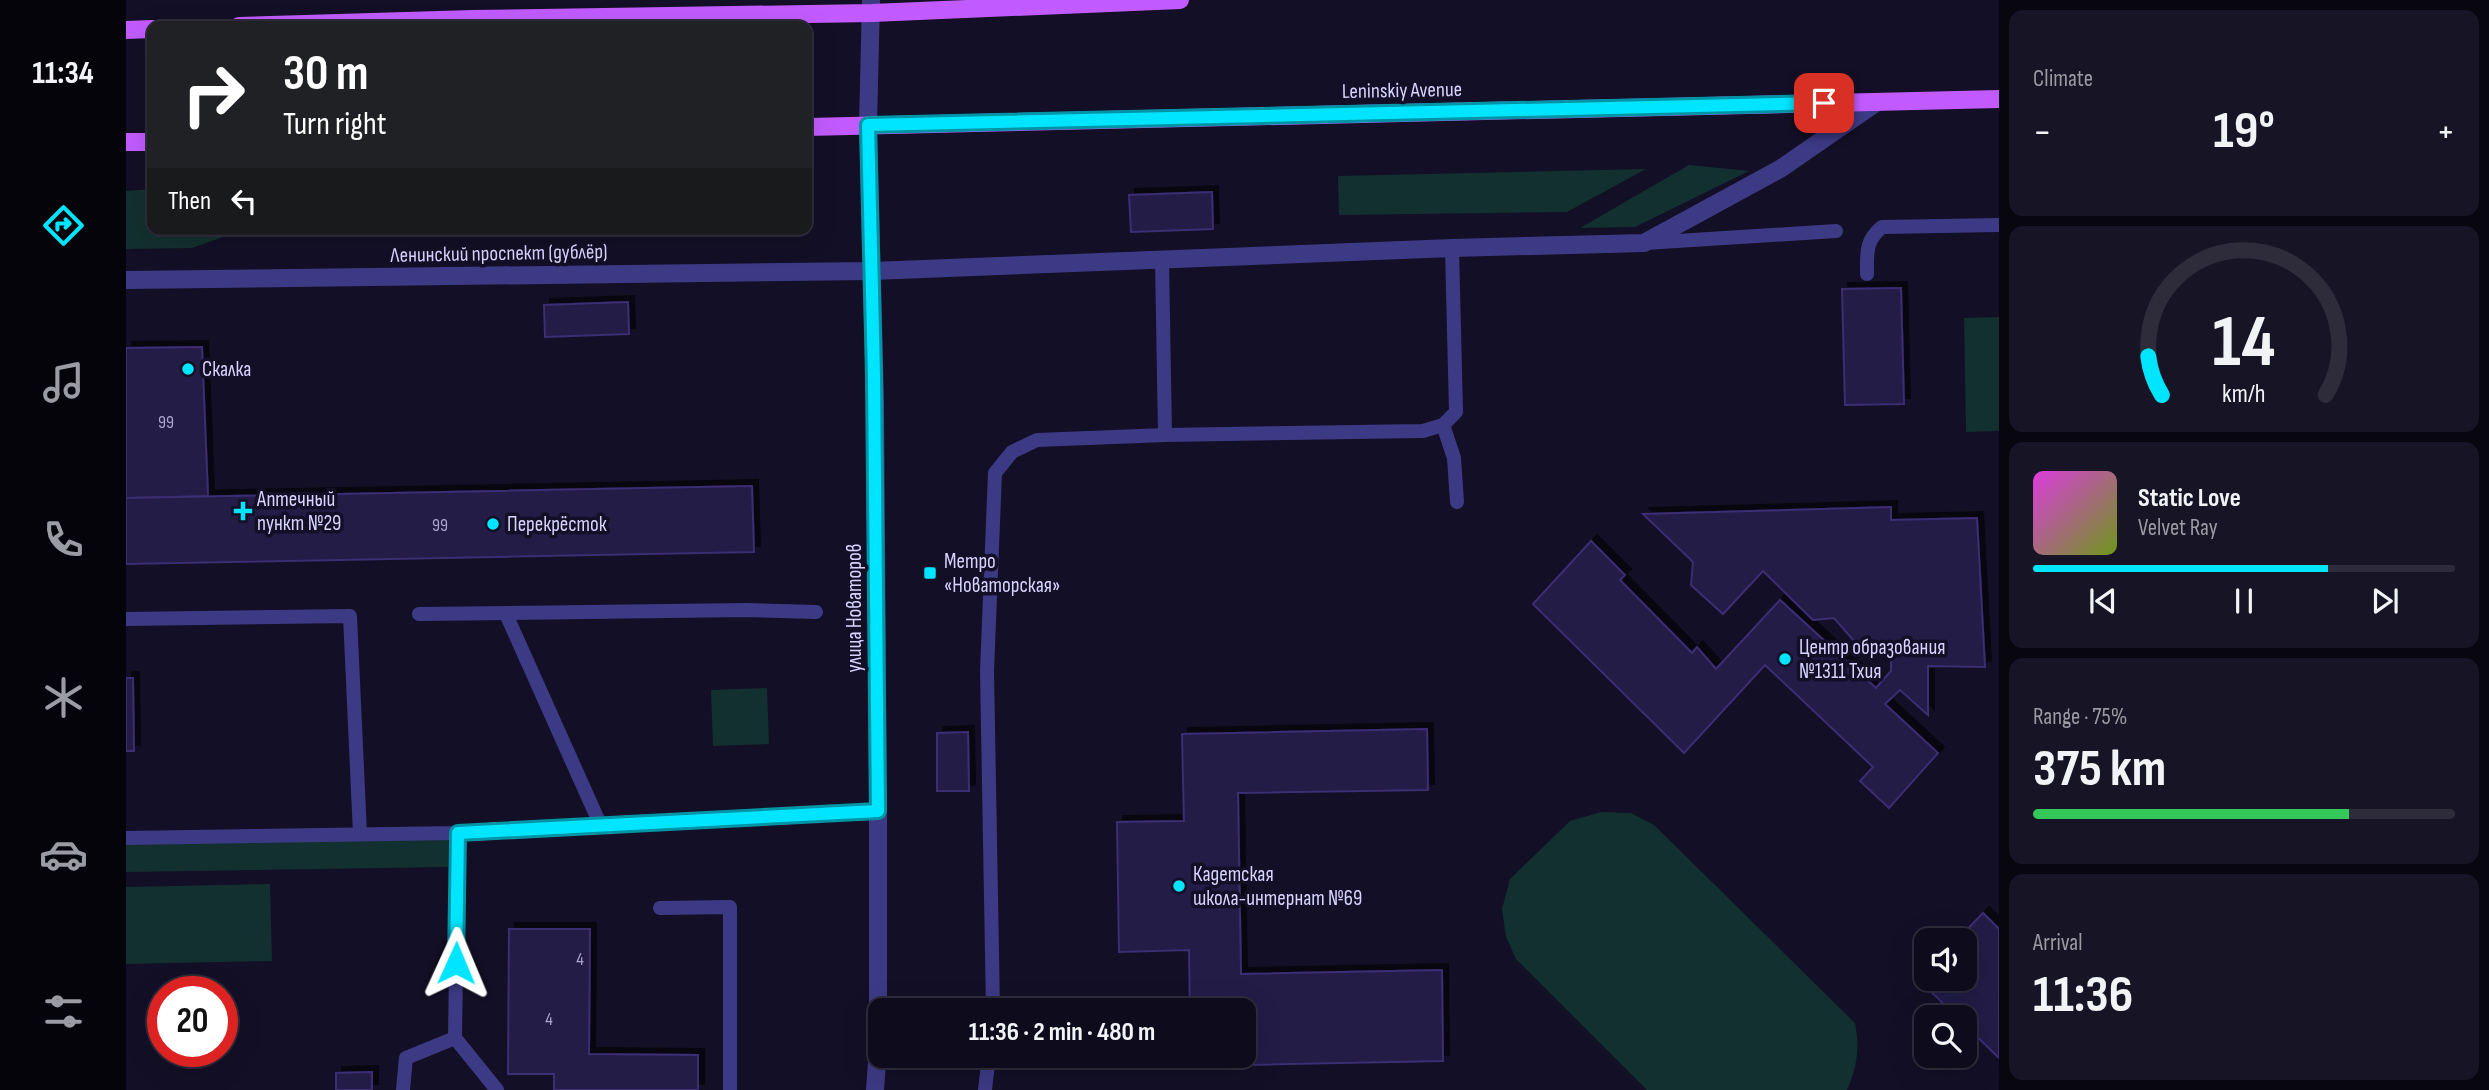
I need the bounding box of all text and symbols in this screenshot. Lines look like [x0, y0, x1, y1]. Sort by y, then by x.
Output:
text: 30 m [283, 45, 368, 104]
icon: right [168, 49, 259, 140]
text: 11:34 [32, 54, 94, 93]
text: Climate [2033, 65, 2093, 93]
pin [1794, 73, 1854, 133]
street label: Leninskiy Avenue [1342, 77, 1462, 104]
icon: arrive [1805, 84, 1843, 122]
text: 19° [2213, 100, 2275, 163]
text: Turn right [283, 105, 387, 144]
text: − [2033, 110, 2052, 155]
text: + [2436, 110, 2455, 155]
icon: left [225, 182, 263, 220]
text: Then [168, 186, 211, 217]
icon: directions [39, 201, 88, 250]
street label: Ленинский проспект (дублёр) [389, 239, 608, 268]
text: 14 [2213, 299, 2276, 387]
place label: Скалка [202, 357, 251, 382]
icon: music [39, 358, 88, 407]
marker: Скалка [180, 361, 196, 377]
text: km/h [2222, 379, 2266, 410]
house number: 99 [158, 412, 174, 433]
text: Static Love [2138, 483, 2241, 514]
place label: Аптечный пункт №29 [256, 487, 341, 536]
marker: Аптечный пункт №29 [235, 503, 251, 519]
place label: Перекрёсток [507, 512, 607, 537]
text: Velvet Ray [2138, 514, 2218, 542]
icon: phone [39, 515, 88, 564]
house number: 99 [432, 515, 448, 536]
marker: Перекрёсток [485, 516, 501, 532]
street label: улица Новаторов [842, 544, 867, 672]
place label: Метро «Новаторская» [944, 549, 1060, 598]
marker: Метро «Новаторская» [922, 565, 938, 581]
icon: previous [2084, 582, 2122, 620]
icon: pause [2225, 582, 2263, 620]
icon: next [2366, 582, 2404, 620]
place label: Центр образования №1311 Тхия [1799, 635, 1945, 684]
marker: Центр образования №1311 Тхия [1777, 651, 1793, 667]
icon: climate [39, 673, 88, 722]
text: Range · 75% [2033, 703, 2127, 731]
text: 375 km [2033, 738, 2166, 801]
icon: car [39, 830, 88, 879]
place label: Кадетская школа-интернат №69 [1193, 862, 1362, 911]
marker: Кадетская школа-интернат №69 [1171, 878, 1187, 894]
position arrow [419, 926, 493, 1000]
map controls [1914, 928, 1977, 1068]
button: sound [1914, 928, 1977, 991]
text: Arrival [2033, 929, 2082, 957]
house number: 4 [576, 949, 584, 970]
text: 11:36 [2033, 964, 2133, 1027]
speed limit sign: 20 [147, 976, 238, 1067]
icon: filters [39, 987, 88, 1036]
button: search [1914, 1005, 1977, 1068]
house number: 4 [545, 1009, 553, 1030]
text: 11:36 · 2 min · 480 m [969, 1017, 1155, 1048]

